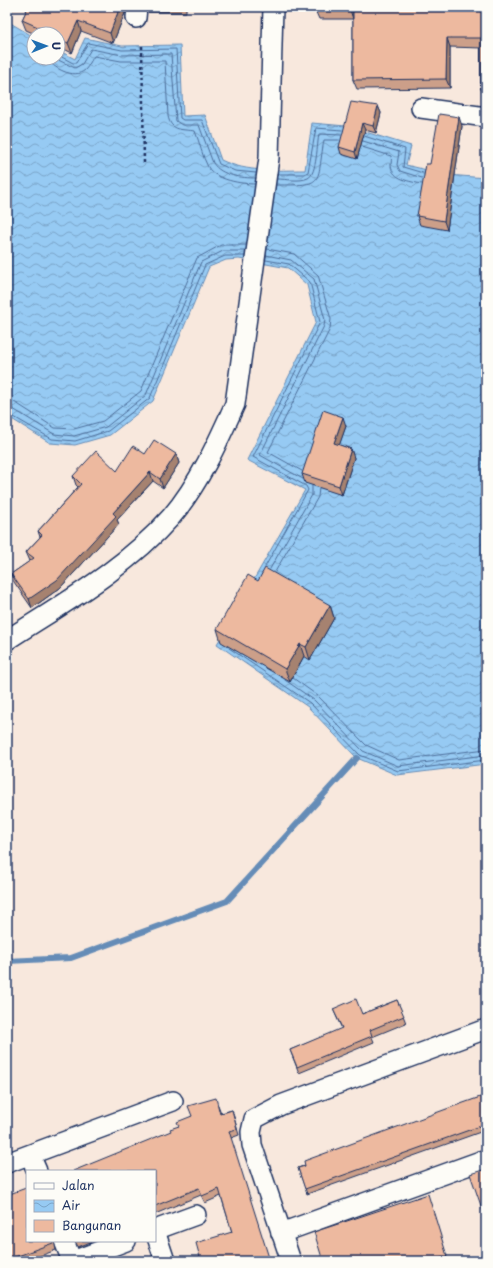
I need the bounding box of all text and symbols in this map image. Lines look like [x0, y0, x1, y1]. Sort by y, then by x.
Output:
north arrow [26, 26, 66, 66]
text: U [48, 41, 65, 50]
legend [26, 1170, 156, 1242]
text: Jalan [62, 1176, 95, 1194]
text: Air [62, 1196, 81, 1214]
text: Bangunan [62, 1216, 121, 1234]

